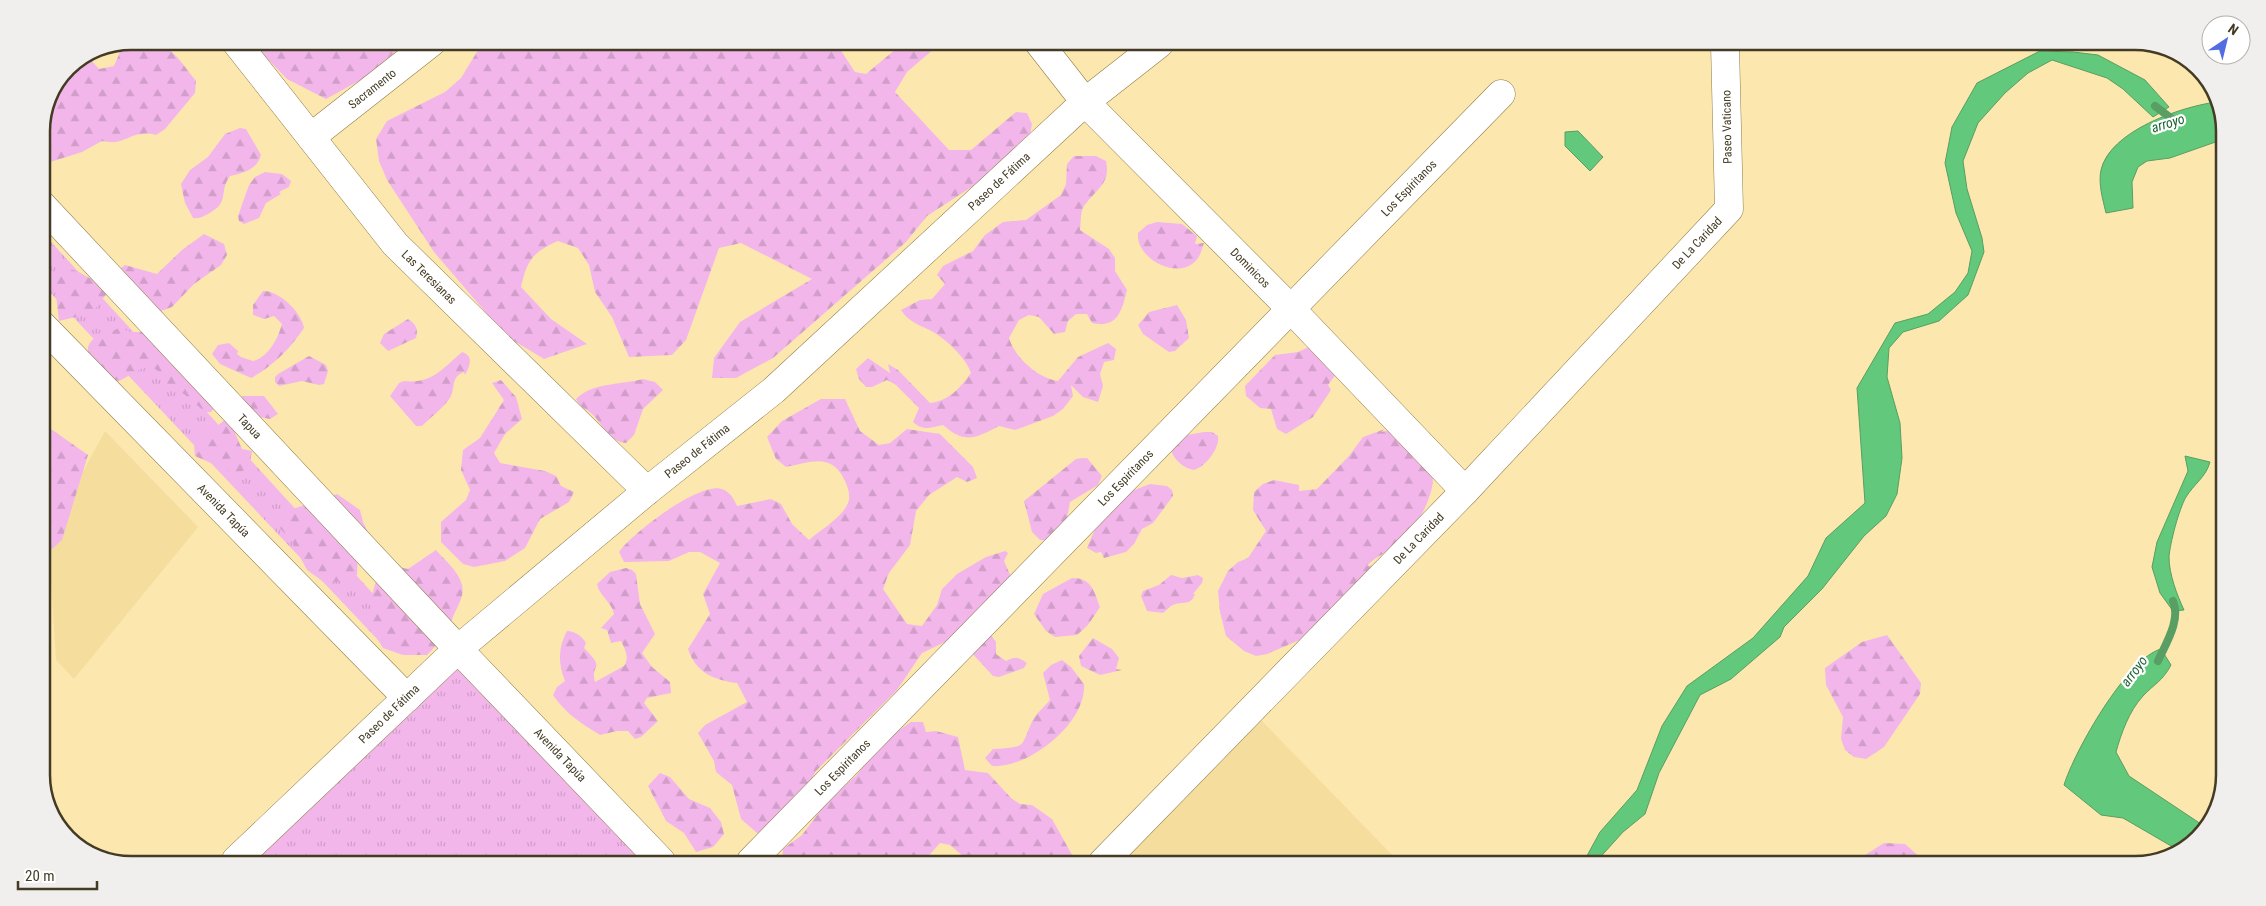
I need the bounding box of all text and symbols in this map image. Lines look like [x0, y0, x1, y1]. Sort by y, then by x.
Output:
north arrow [2201, 15, 2251, 65]
text: N [2225, 20, 2242, 38]
street label: Sacramento [346, 66, 399, 112]
street label: Paseo Vaticano [1719, 90, 1735, 164]
water label: arroyo [2150, 110, 2187, 136]
street label: Paseo de Fátima [965, 149, 1033, 213]
street label: Los Espiritanos [1378, 157, 1439, 219]
street label: De La Caridad [1669, 214, 1725, 272]
street label: Dominicos [1227, 245, 1273, 291]
street label: Las Teresianas [399, 247, 459, 307]
street label: Tapua [235, 411, 265, 442]
street label: Paseo de Fátima [662, 421, 733, 481]
street label: Los Espiritanos [1095, 447, 1156, 509]
street label: Avenida Tapúa [194, 481, 253, 540]
street label: De La Caridad [1391, 510, 1447, 567]
water label: arroyo [2117, 653, 2151, 689]
street label: Paseo de Fátima [356, 681, 422, 746]
street label: Avenida Tapúa [531, 725, 589, 785]
street label: Los Espiritanos [812, 736, 873, 798]
scale bar [18, 858, 96, 890]
text: 20 m [25, 867, 55, 885]

